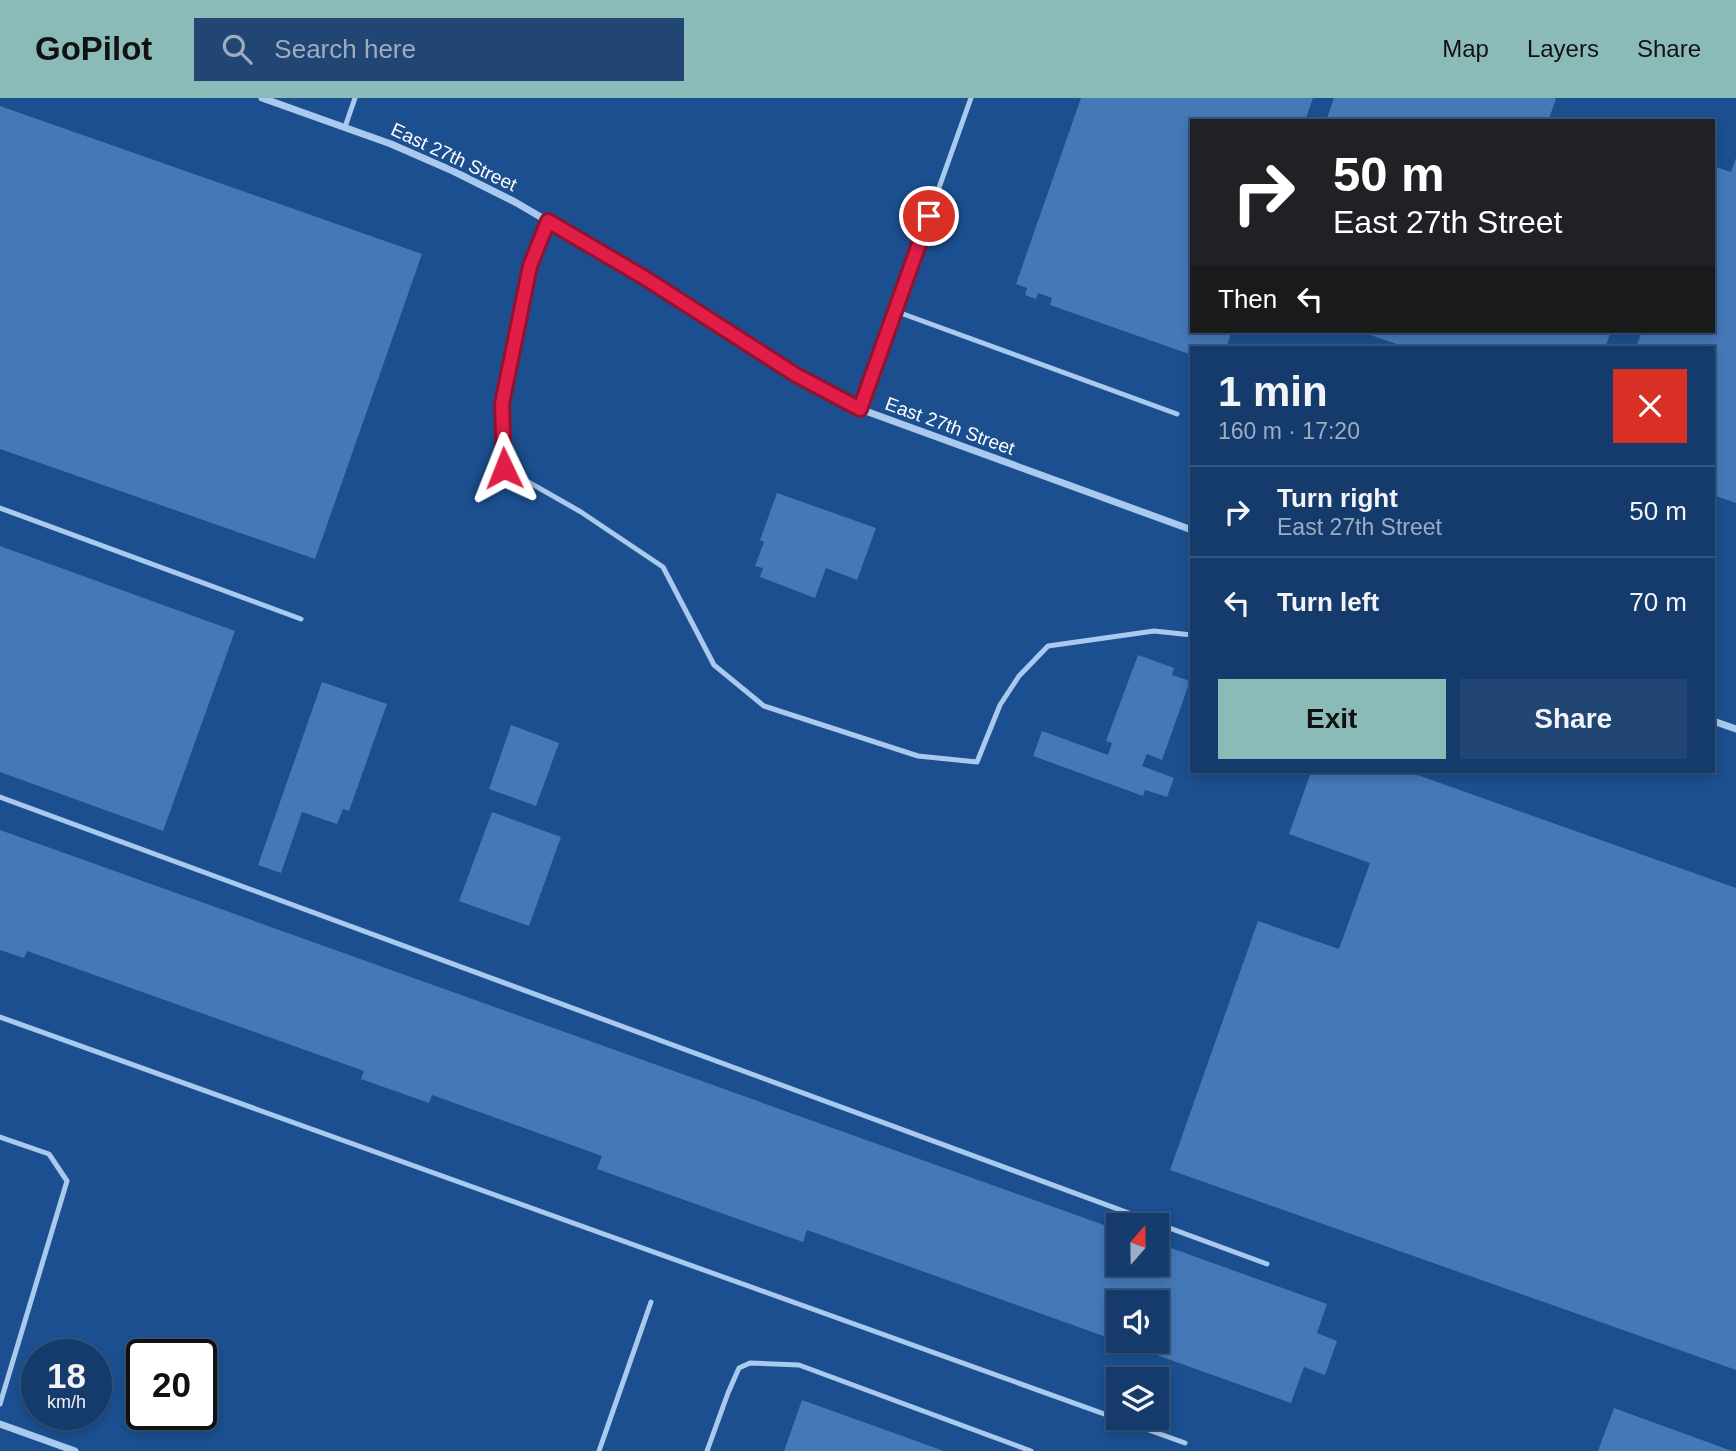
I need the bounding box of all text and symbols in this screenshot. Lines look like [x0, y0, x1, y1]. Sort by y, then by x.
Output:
search box [194, 18, 684, 81]
text: GoPilot [35, 30, 152, 67]
icon: search [218, 30, 256, 68]
text: Search here [274, 34, 416, 64]
text: Map [1442, 35, 1489, 62]
text: Layers [1527, 35, 1599, 62]
text: Share [1637, 35, 1701, 62]
street label: East 27th Street [388, 119, 521, 196]
icon: right [1218, 147, 1309, 238]
text: 50 m [1333, 147, 1445, 201]
pin [899, 186, 959, 246]
icon: arrive [910, 197, 948, 235]
text: East 27th Street [1333, 204, 1562, 240]
icon: left [1291, 280, 1329, 318]
text: Then [1218, 284, 1277, 314]
text: 1 min [1218, 368, 1328, 415]
button: close [1613, 369, 1687, 443]
street label: East 27th Street [882, 393, 1018, 459]
text: 160 m · 17:20 [1218, 418, 1360, 444]
position arrow [467, 431, 541, 505]
text: Turn right [1277, 483, 1398, 513]
icon: right [1218, 493, 1256, 531]
text: 50 m [1629, 496, 1687, 526]
text: East 27th Street [1277, 514, 1442, 540]
icon: left [1218, 584, 1256, 622]
text: Turn left [1277, 587, 1379, 617]
text: 70 m [1629, 587, 1687, 617]
button: Exit [1218, 679, 1446, 759]
button: Share [1460, 679, 1687, 759]
north arrow [1106, 1213, 1169, 1276]
map controls [1106, 1213, 1169, 1430]
button: sound [1106, 1290, 1169, 1353]
speed limit sign: 20 [126, 1339, 217, 1430]
text: 18 [47, 1356, 86, 1395]
button: layers [1106, 1367, 1169, 1430]
text: km/h [47, 1392, 86, 1412]

